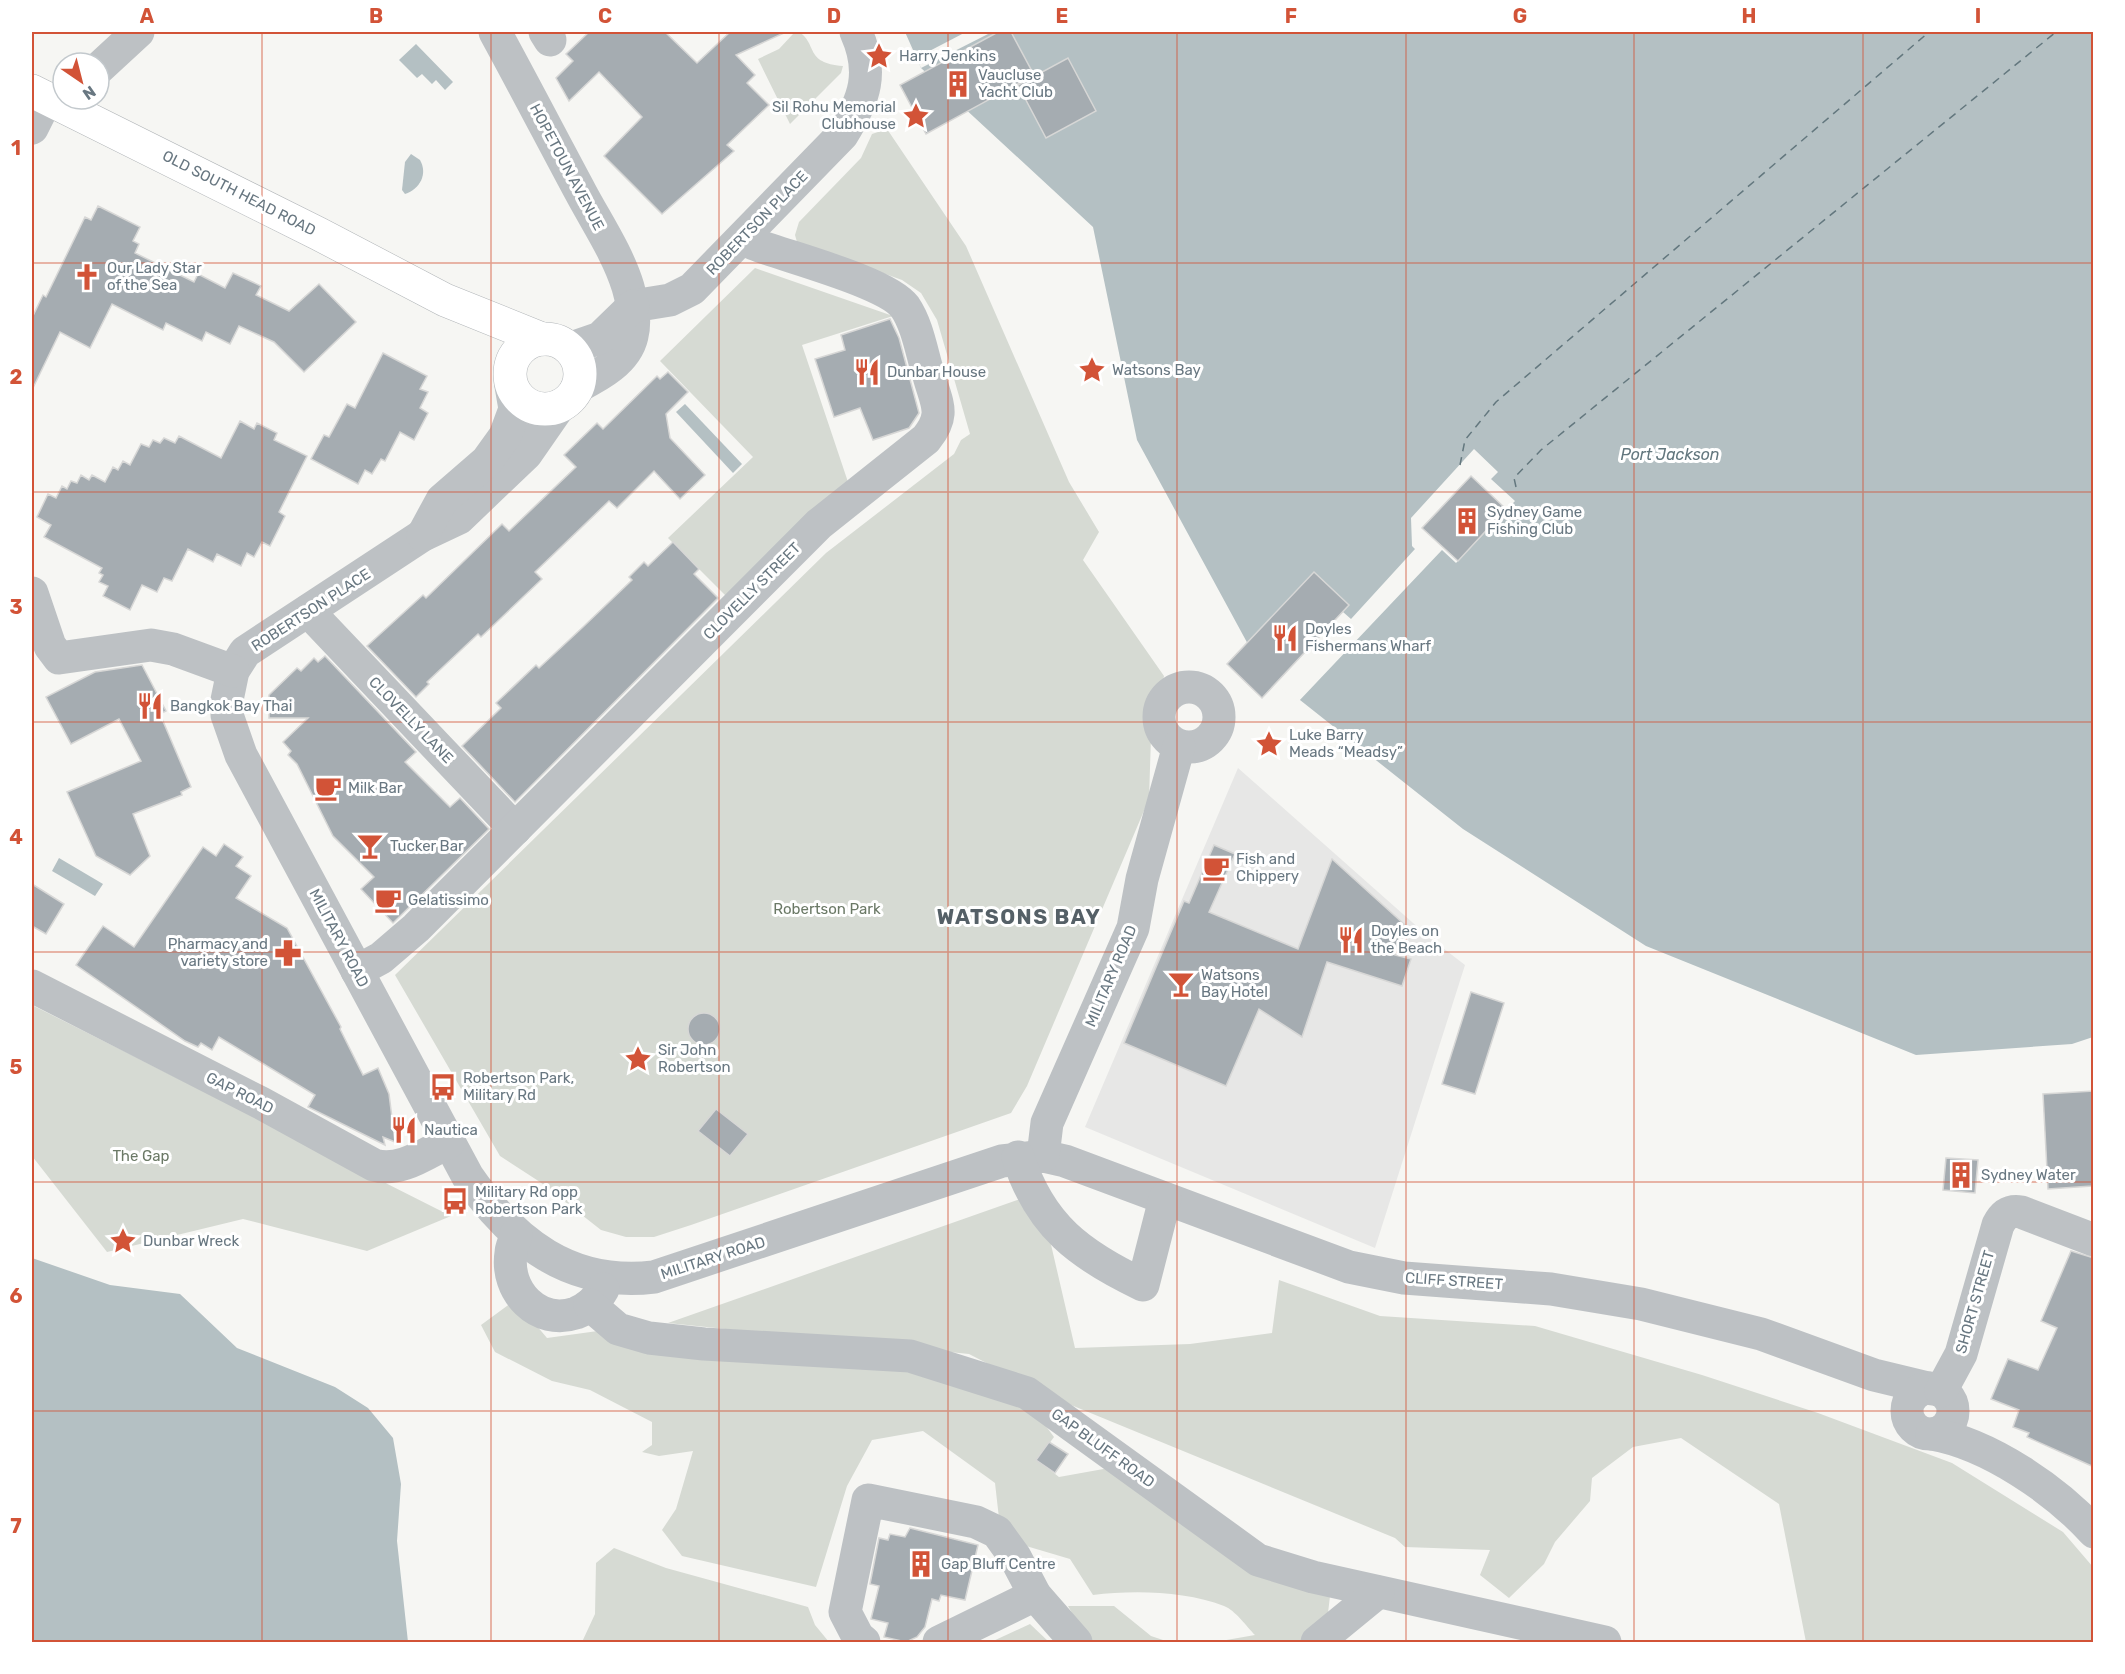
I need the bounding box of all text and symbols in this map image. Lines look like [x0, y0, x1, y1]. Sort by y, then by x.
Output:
text: A [140, 4, 155, 28]
text: B [369, 4, 383, 28]
text: C [598, 4, 612, 28]
text: D [827, 4, 841, 28]
text: E [1056, 4, 1068, 28]
text: F [1285, 4, 1297, 28]
text: G [1513, 4, 1527, 28]
text: H [1742, 4, 1756, 28]
text: I [1975, 4, 1981, 28]
place icon: Harry Jenkins [864, 41, 894, 71]
place label: Harry Jenkins [899, 47, 996, 65]
north arrow [51, 51, 111, 111]
place label: Vaucluse Yacht Club [978, 66, 1053, 101]
building icon: Vaucluse Yacht Club [943, 69, 973, 99]
text: N [79, 82, 99, 104]
place label: Sil Rohu Memorial Clubhouse [772, 98, 896, 133]
street label: HOPETOUN AVENUE [526, 101, 608, 233]
place icon: Sil Rohu Memorial Clubhouse [901, 101, 931, 131]
text: 1 [11, 136, 21, 160]
street label: OLD SOUTH HEAD ROAD [159, 146, 319, 240]
street label: ROBERTSON PLACE [703, 167, 811, 279]
place label: Our Lady Star of the Sea [107, 259, 202, 294]
church icon: Our Lady Star of the Sea [72, 262, 102, 292]
place icon: Watsons Bay [1077, 355, 1107, 385]
restaurant icon: Dunbar House [852, 357, 882, 387]
place label: Watsons Bay [1112, 361, 1201, 379]
place label: Dunbar House [887, 363, 986, 381]
text: 2 [10, 365, 23, 389]
water label: Port Jackson [1620, 445, 1720, 464]
place label: Sydney Game Fishing Club [1487, 503, 1582, 538]
building icon: Sydney Game Fishing Club [1452, 506, 1482, 536]
street label: CLOVELLY STREET [700, 539, 804, 643]
street label: ROBERTSON PLACE [248, 565, 374, 655]
text: 3 [9, 595, 23, 619]
place label: Doyles Fishermans Wharf [1305, 620, 1431, 655]
restaurant icon: Doyles Fishermans Wharf [1270, 623, 1300, 653]
street label: CLOVELLY LANE [365, 673, 457, 767]
restaurant icon: Bangkok Bay Thai [135, 691, 165, 721]
place label: Bangkok Bay Thai [170, 697, 292, 715]
place label: Luke Barry Meads “Meadsy” [1289, 726, 1403, 761]
place icon: Luke Barry Meads “Meadsy” [1254, 729, 1284, 759]
cafe icon: Milk Bar [313, 773, 343, 803]
place label: Milk Bar [348, 779, 403, 797]
text: 4 [9, 825, 23, 849]
bar icon: Tucker Bar [355, 831, 385, 861]
place label: Tucker Bar [390, 837, 464, 855]
place label: Fish and Chippery [1236, 850, 1299, 885]
cafe icon: Fish and Chippery [1201, 853, 1231, 883]
cafe icon: Gelatissimo [373, 885, 403, 915]
street label: MILITARY ROAD [306, 886, 372, 990]
place label: Gelatissimo [408, 891, 489, 909]
park label: Robertson Park [773, 900, 881, 918]
district label: WATSONS BAY [937, 904, 1101, 929]
street label: MILITARY ROAD [1081, 922, 1141, 1030]
place label: Doyles on the Beach [1371, 922, 1442, 957]
restaurant icon: Doyles on the Beach [1336, 925, 1366, 955]
place label: Pharmacy and variety store [168, 935, 268, 970]
pharmacy icon: Pharmacy and variety store [273, 938, 303, 968]
place label: Watsons Bay Hotel [1201, 966, 1268, 1001]
bar icon: Watsons Bay Hotel [1166, 969, 1196, 999]
place label: Sir John Robertson [658, 1041, 731, 1076]
place icon: Sir John Robertson [623, 1044, 653, 1074]
text: 5 [10, 1055, 23, 1079]
street label: GAP ROAD [203, 1068, 277, 1118]
place label: Robertson Park, Military Rd [463, 1069, 574, 1104]
bus stop icon: Robertson Park, Military Rd [428, 1072, 458, 1102]
restaurant icon: Nautica [389, 1115, 419, 1145]
place label: Nautica [424, 1121, 478, 1139]
park label: The Gap [112, 1147, 170, 1165]
building icon: Sydney Water [1946, 1160, 1976, 1190]
place label: Sydney Water [1981, 1166, 2076, 1184]
place label: Military Rd opp Robertson Park [475, 1183, 583, 1218]
bus stop icon: Military Rd opp Robertson Park [440, 1186, 470, 1216]
place icon: Dunbar Wreck [108, 1226, 138, 1256]
place label: Dunbar Wreck [143, 1232, 240, 1250]
street label: MILITARY ROAD [659, 1233, 767, 1283]
street label: SHORT STREET [1952, 1248, 1998, 1356]
street label: CLIFF STREET [1404, 1269, 1504, 1293]
text: 6 [9, 1284, 23, 1308]
street label: GAP BLUFF ROAD [1048, 1405, 1158, 1491]
text: 7 [10, 1514, 22, 1538]
building icon: Gap Bluff Centre [906, 1549, 936, 1579]
place label: Gap Bluff Centre [941, 1555, 1056, 1573]

